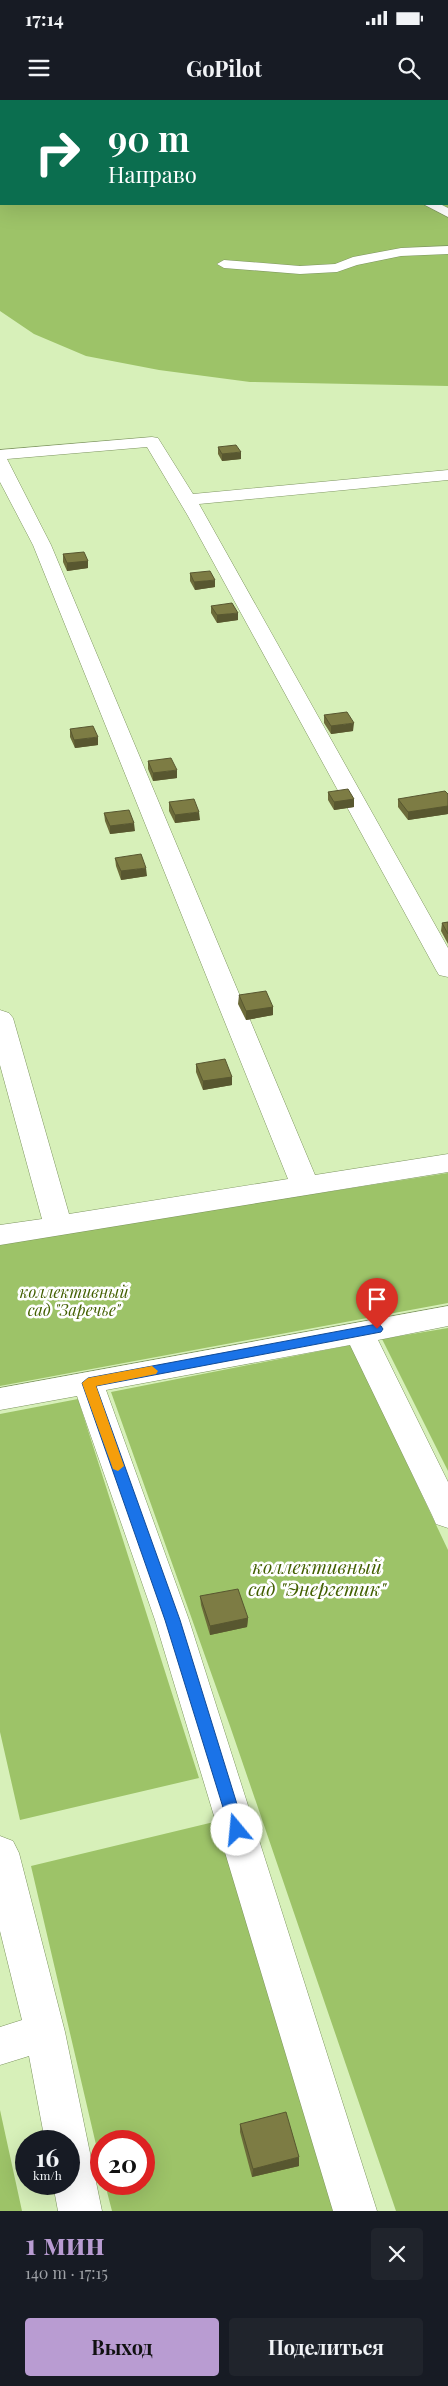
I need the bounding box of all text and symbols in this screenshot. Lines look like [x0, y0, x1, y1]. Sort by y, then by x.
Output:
text: 17:14 [25, 5, 64, 31]
text: GoPilot [186, 53, 262, 83]
icon: menu [25, 54, 53, 82]
icon: search [395, 54, 423, 82]
text: 90 m [108, 114, 190, 161]
icon: right [25, 120, 90, 185]
text: Направо [108, 159, 197, 189]
pin [356, 1278, 398, 1329]
park label: коллективный сад "Заречье" [20, 1281, 129, 1320]
icon: arrive [363, 1285, 391, 1313]
park label: коллективный сад "Энергетик" [248, 1553, 387, 1601]
position arrow [210, 1803, 262, 1855]
speed limit sign: 20 [90, 2130, 155, 2195]
text: 16 [36, 2140, 59, 2173]
text: km/h [33, 2167, 62, 2183]
text: 1 мин [25, 2223, 105, 2263]
button: close [371, 2228, 423, 2280]
text: 140 m · 17:15 [25, 2262, 108, 2283]
button: Выход [25, 2318, 219, 2376]
button: Поделиться [229, 2318, 423, 2376]

